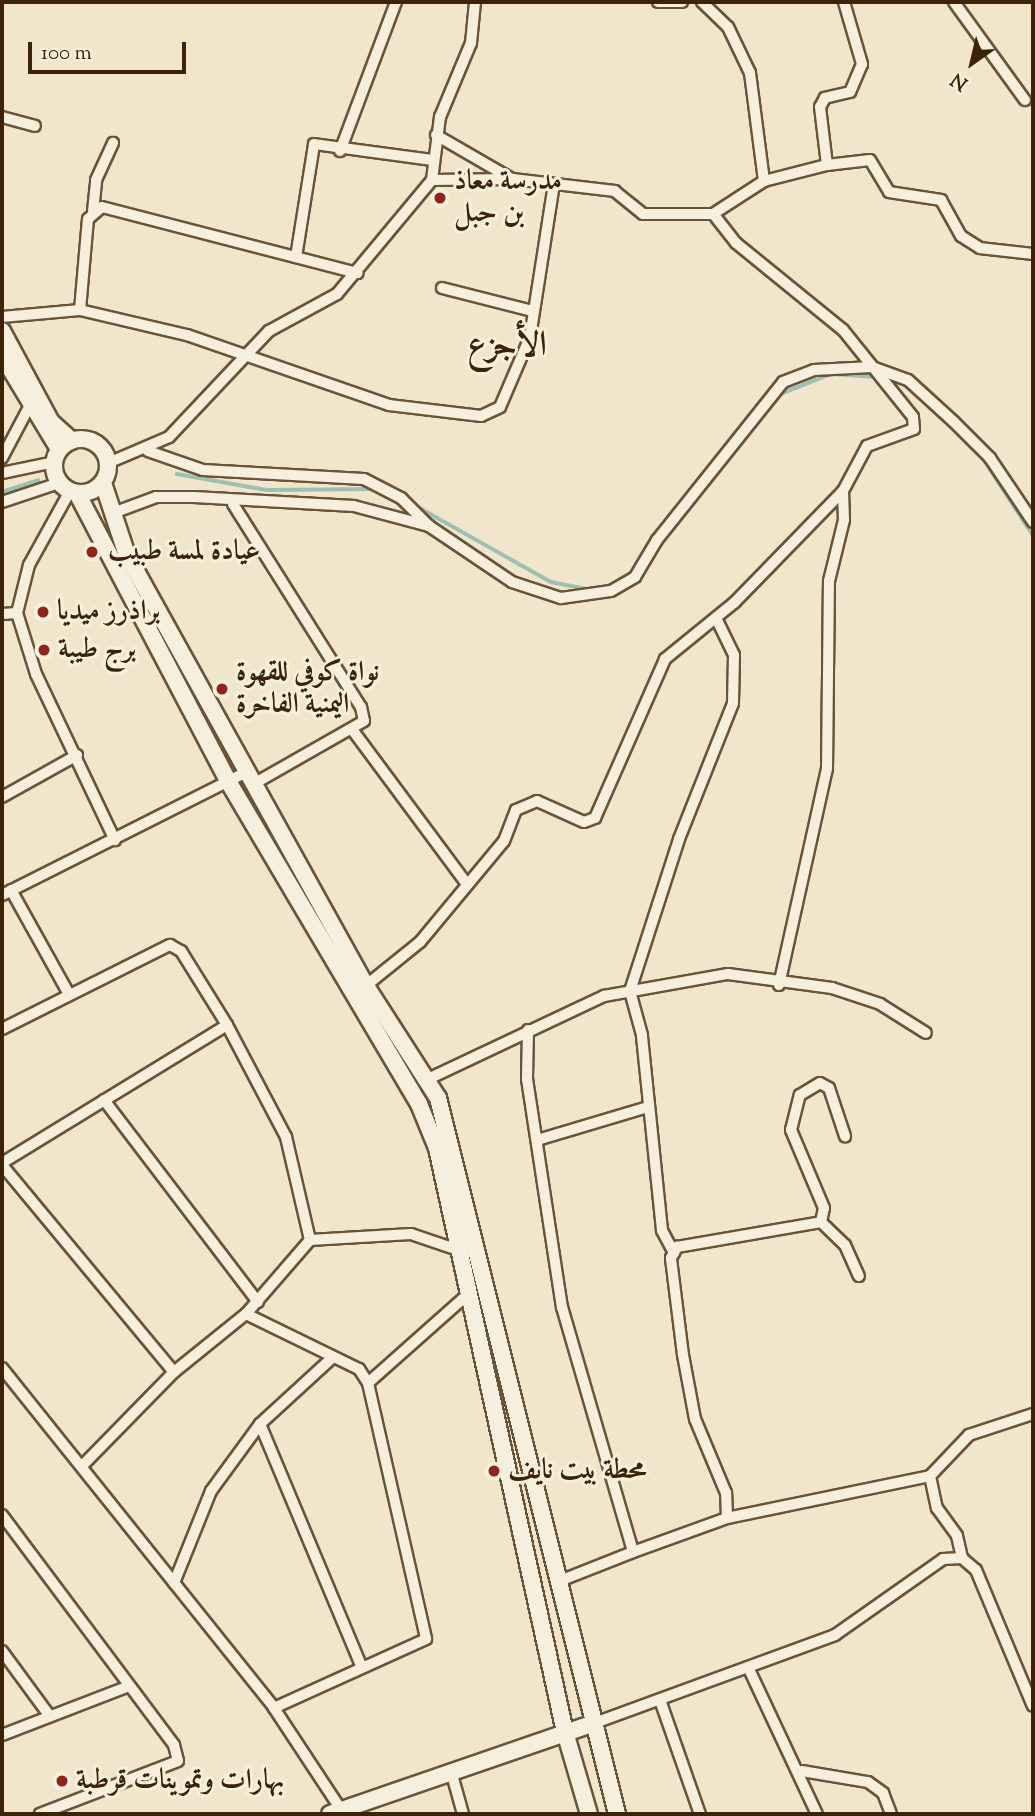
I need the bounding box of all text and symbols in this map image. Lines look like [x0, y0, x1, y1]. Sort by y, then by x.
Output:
scale bar [32, 28, 189, 72]
north arrow [937, 28, 1007, 98]
text: 100 m [41, 39, 92, 69]
text: N [946, 65, 974, 96]
place label: مدرسة معاذ بن جبل [454, 165, 562, 231]
marker: مدرسة معاذ بن جبل [432, 190, 448, 206]
district label: الأجزع [467, 326, 547, 368]
place label: عيادة لمسة طبيب [108, 535, 260, 569]
marker: عيادة لمسة طبيب [82, 542, 102, 562]
place label: براذرز ميديا [57, 595, 160, 629]
marker: براذرز ميديا [35, 604, 51, 620]
place label: برج طيبة [58, 633, 136, 667]
marker: برج طيبة [36, 642, 52, 658]
place label: نواة كوفي للقهوة اليمنية الفاخرة [236, 656, 379, 722]
marker: نواة كوفي للقهوة اليمنية الفاخرة [214, 681, 230, 697]
place label: محطة بيت نايف [508, 1454, 646, 1488]
marker: محطة بيت نايف [486, 1463, 502, 1479]
place label: بهارات وتموينات قرطبة [76, 1764, 284, 1798]
marker: بهارات وتموينات قرطبة [54, 1773, 70, 1789]

